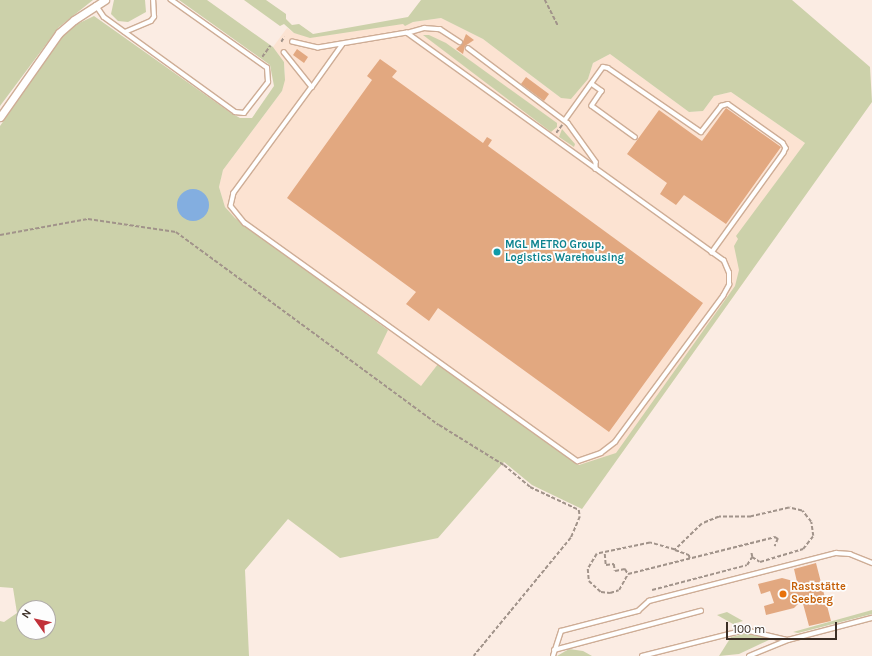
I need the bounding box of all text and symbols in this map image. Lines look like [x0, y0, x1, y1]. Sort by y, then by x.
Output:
place label: MGL METRO Group, Logistics Warehousing [505, 239, 624, 265]
marker: MGL METRO Group, Logistics Warehousing [492, 247, 502, 257]
place label: Raststätte Seeberg [791, 581, 846, 607]
marker: Raststätte Seeberg [778, 589, 788, 599]
north arrow [16, 600, 56, 640]
text: N [19, 607, 34, 621]
scale bar [728, 614, 839, 640]
text: 100 m [733, 622, 765, 636]

